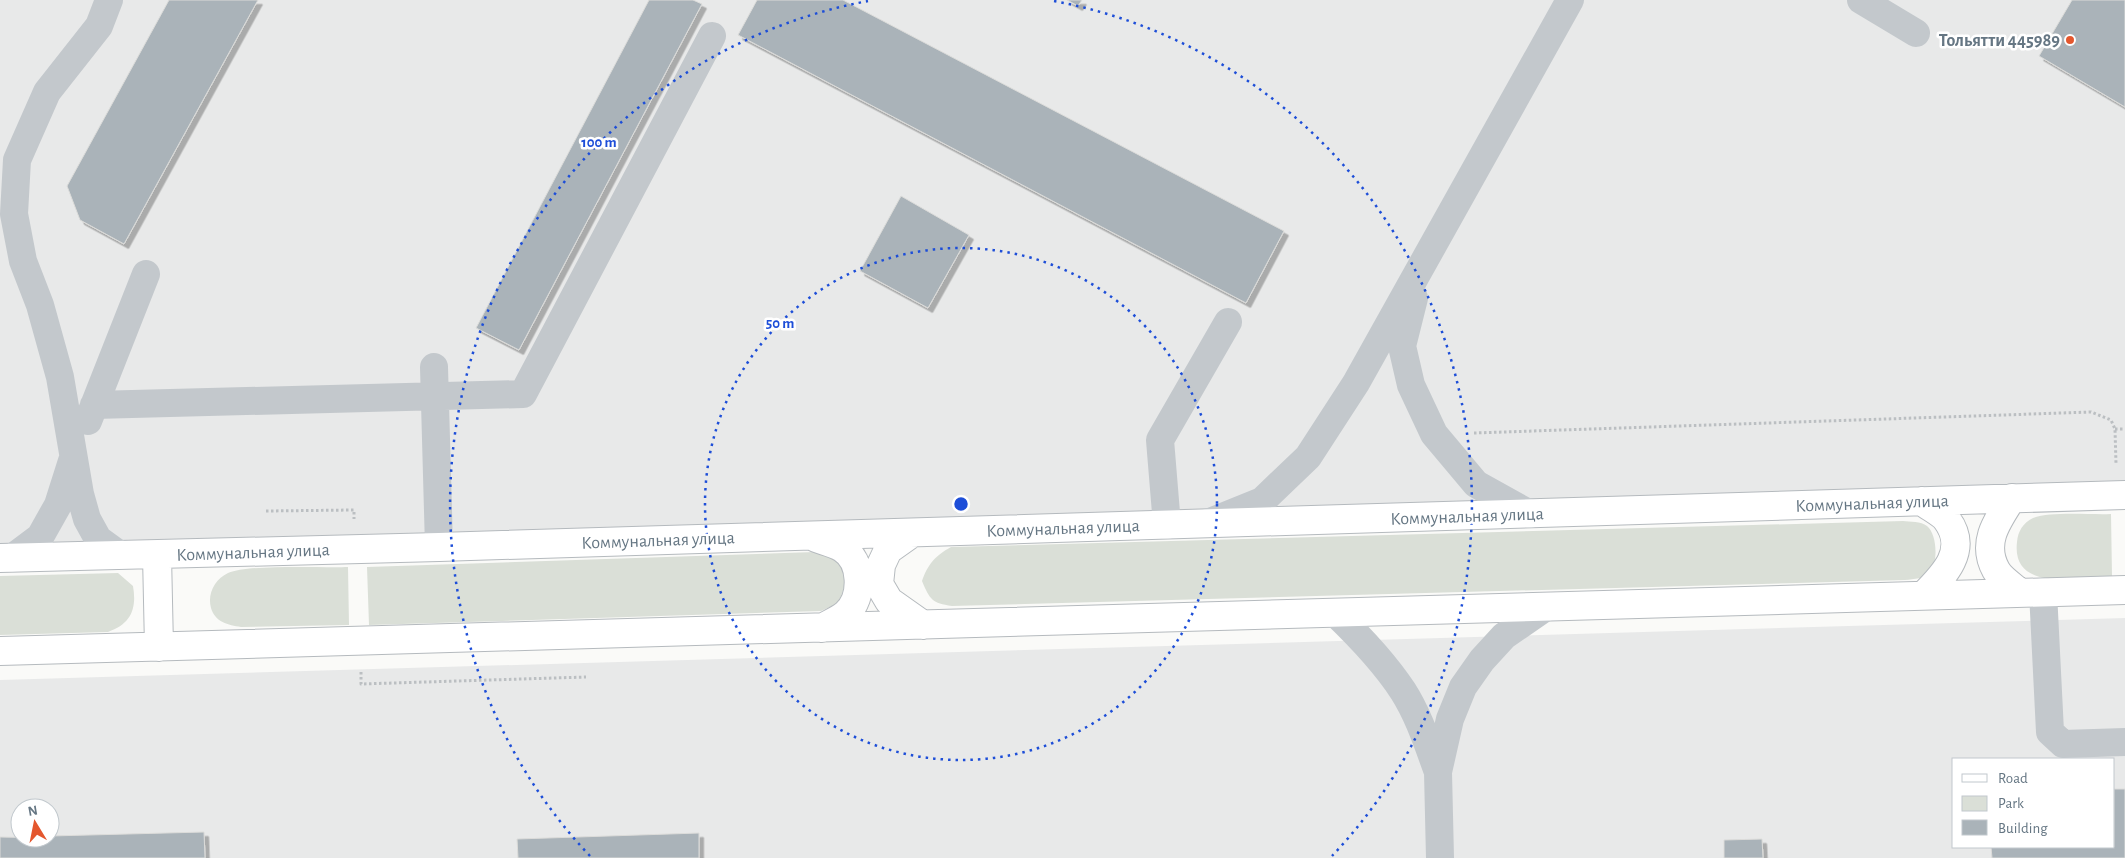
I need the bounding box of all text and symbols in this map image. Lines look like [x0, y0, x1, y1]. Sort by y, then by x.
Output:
place label: Тольятти 445989 [1939, 32, 2060, 50]
marker: Тольятти 445989 [2064, 34, 2076, 46]
text: 100 m [581, 135, 617, 150]
text: 50 m [766, 316, 794, 331]
street label: Коммунальная улица [1795, 492, 1949, 516]
centre of rings [952, 495, 970, 513]
street label: Коммунальная улица [1390, 505, 1544, 529]
street label: Коммунальная улица [986, 517, 1140, 541]
street label: Коммунальная улица [581, 529, 735, 553]
street label: Коммунальная улица [176, 541, 330, 565]
legend [1952, 758, 2115, 848]
text: Road [1998, 771, 2028, 786]
text: Park [1998, 796, 2024, 811]
north arrow [10, 798, 60, 848]
text: N [27, 803, 39, 819]
text: Building [1998, 821, 2048, 836]

